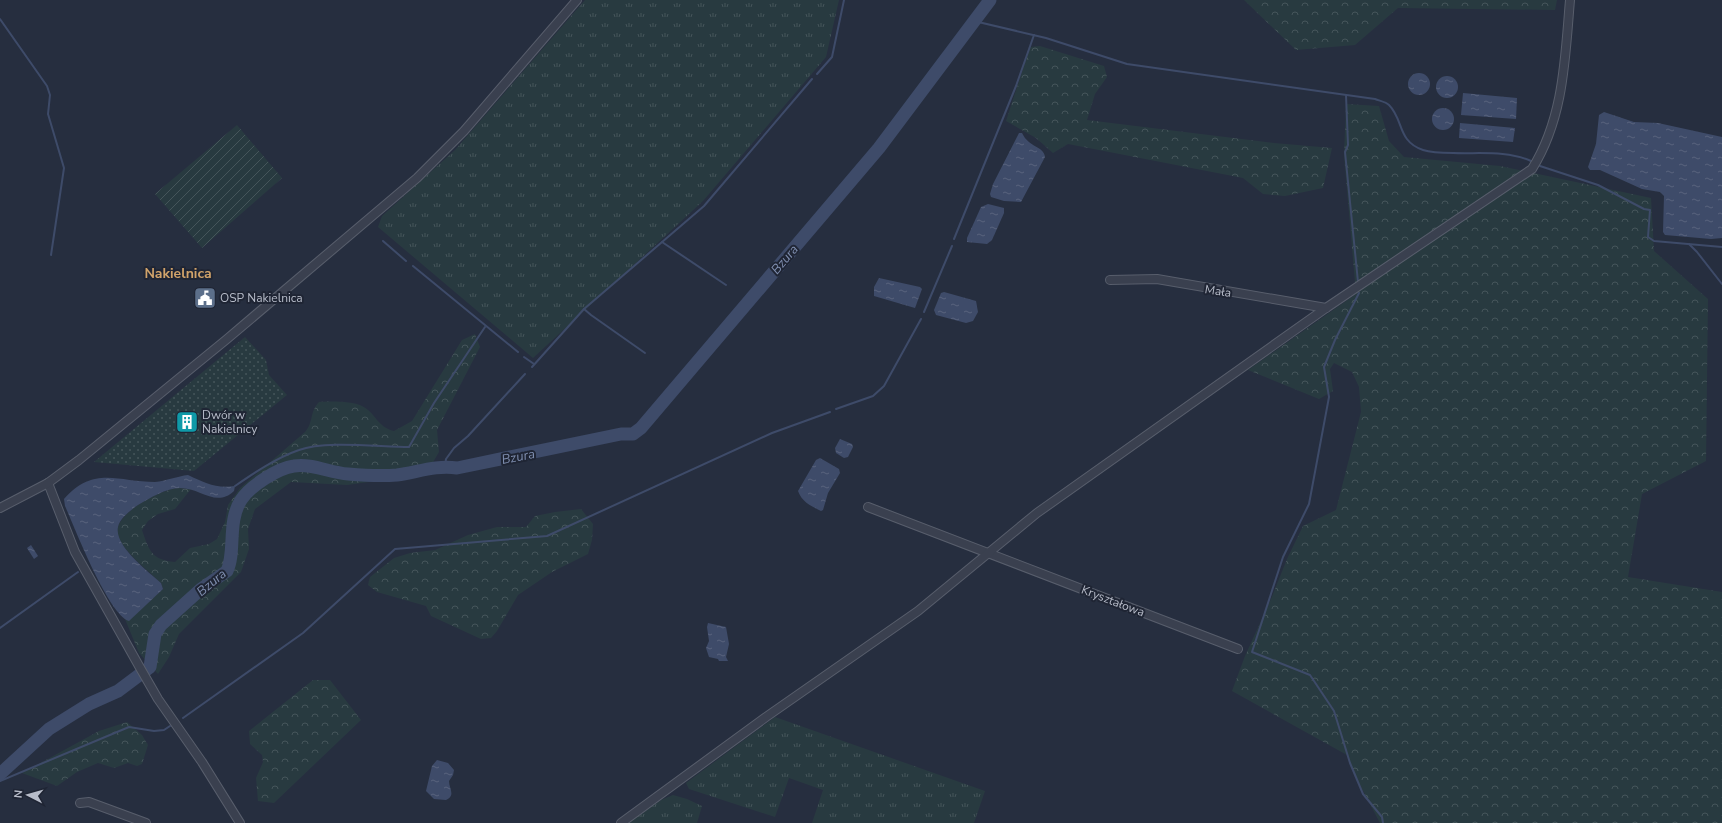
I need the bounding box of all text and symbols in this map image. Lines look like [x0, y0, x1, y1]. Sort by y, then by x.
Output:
water label: Bzura [767, 241, 803, 278]
district label: Nakielnica [144, 264, 212, 283]
street label: Mała [1204, 281, 1232, 301]
public building icon: OSP Nakielnica [192, 285, 218, 311]
place label: OSP Nakielnica [220, 290, 303, 306]
place label: Dwór w Nakielnicy [202, 407, 258, 437]
building icon: Dwór w Nakielnicy [174, 409, 200, 435]
water label: Bzura [500, 445, 536, 469]
water label: Bzura [193, 565, 230, 600]
street label: Kryształowa [1079, 582, 1147, 620]
north arrow [8, 775, 48, 815]
text: N [11, 789, 26, 799]

